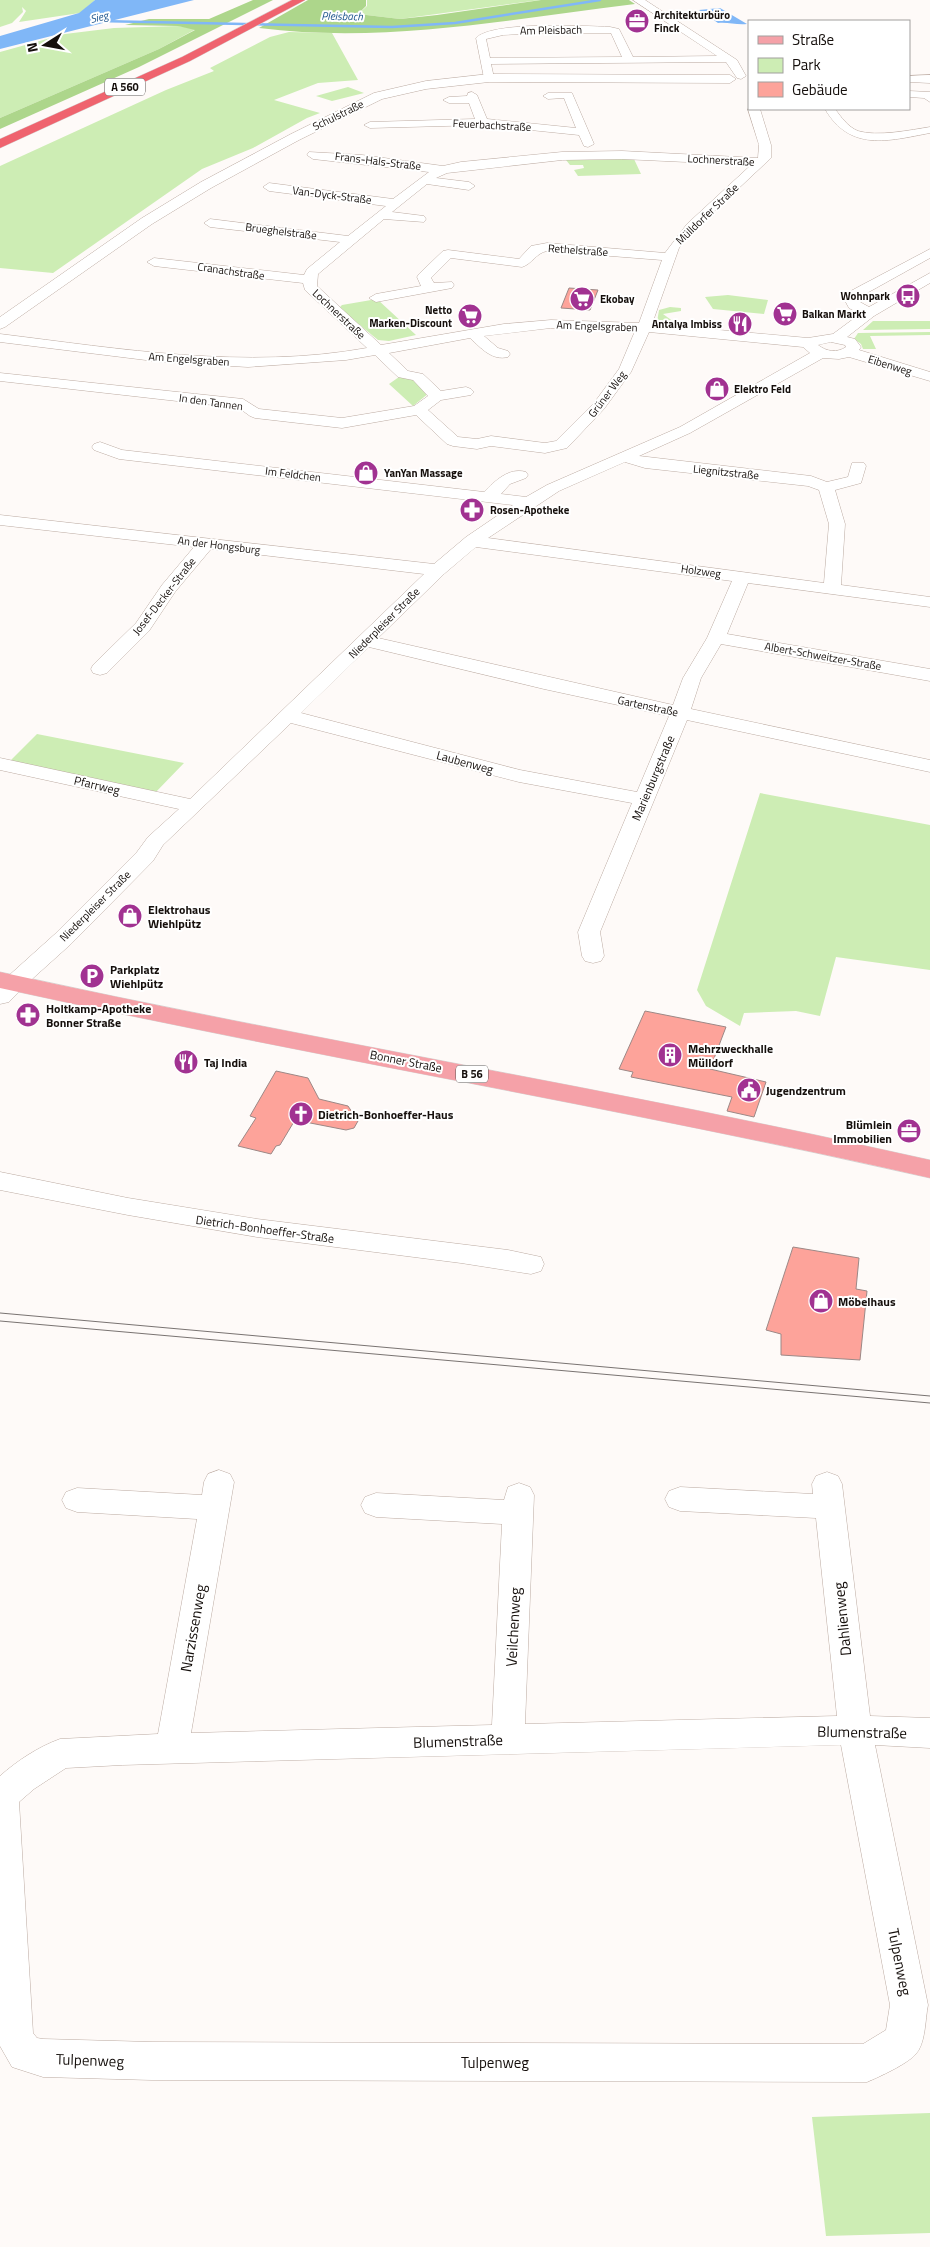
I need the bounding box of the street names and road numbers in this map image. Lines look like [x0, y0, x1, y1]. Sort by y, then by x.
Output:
street label: Am Pleisbach [520, 21, 582, 39]
road number: A 560 [105, 78, 145, 95]
street label: Schulstraße [310, 96, 367, 134]
street label: Feuerbachstraße [452, 115, 532, 135]
street label: Frans-Hals-Straße [334, 148, 422, 174]
street label: Lochnerstraße [687, 150, 755, 170]
street label: Mülldorfer Straße [672, 180, 742, 248]
street label: Van-Dyck-Straße [291, 182, 373, 208]
street label: Brueghelstraße [244, 219, 318, 243]
street label: Rethelstraße [547, 240, 609, 260]
street label: Cranachstraße [196, 258, 266, 284]
street label: Lochnerstraße [309, 285, 369, 343]
street label: Am Engelsgraben [556, 317, 638, 335]
street label: Am Engelsgraben [148, 348, 230, 370]
street label: Eibenweg [866, 351, 914, 379]
street label: Grüner Weg [584, 367, 630, 421]
street label: In den Tannen [178, 390, 244, 414]
street label: Liegnitzstraße [692, 461, 760, 483]
street label: Im Feldchen [264, 463, 322, 485]
street label: An der Hongsburg [177, 532, 262, 558]
street label: Josef-Decker-Straße [129, 554, 200, 638]
street label: Holzweg [680, 560, 722, 582]
street label: Niederpleiser Straße [345, 584, 423, 662]
street label: Albert-Schweitzer-Straße [763, 638, 883, 674]
street label: Gartenstraße [616, 692, 680, 720]
street label: Marienburgstraße [626, 732, 680, 824]
street label: Laubenweg [434, 745, 496, 779]
street label: Pfarrweg [72, 770, 122, 800]
street label: Niederpleiser Straße [56, 867, 134, 945]
street label: Bonner Straße [368, 1045, 444, 1077]
road number: B 56 [456, 1066, 488, 1082]
street label: Dietrich-Bonhoeffer-Straße [195, 1210, 335, 1248]
street label: Dahlienweg [827, 1581, 857, 1657]
street label: Narzissenweg [174, 1582, 212, 1674]
street label: Veilchenweg [499, 1586, 527, 1667]
street label: Blumenstraße [817, 1720, 907, 1744]
street label: Blumenstraße [413, 1728, 503, 1754]
street label: Tulpenweg [882, 1926, 918, 1998]
street label: Tulpenweg [56, 2047, 125, 2073]
street label: Tulpenweg [461, 2051, 529, 2074]

